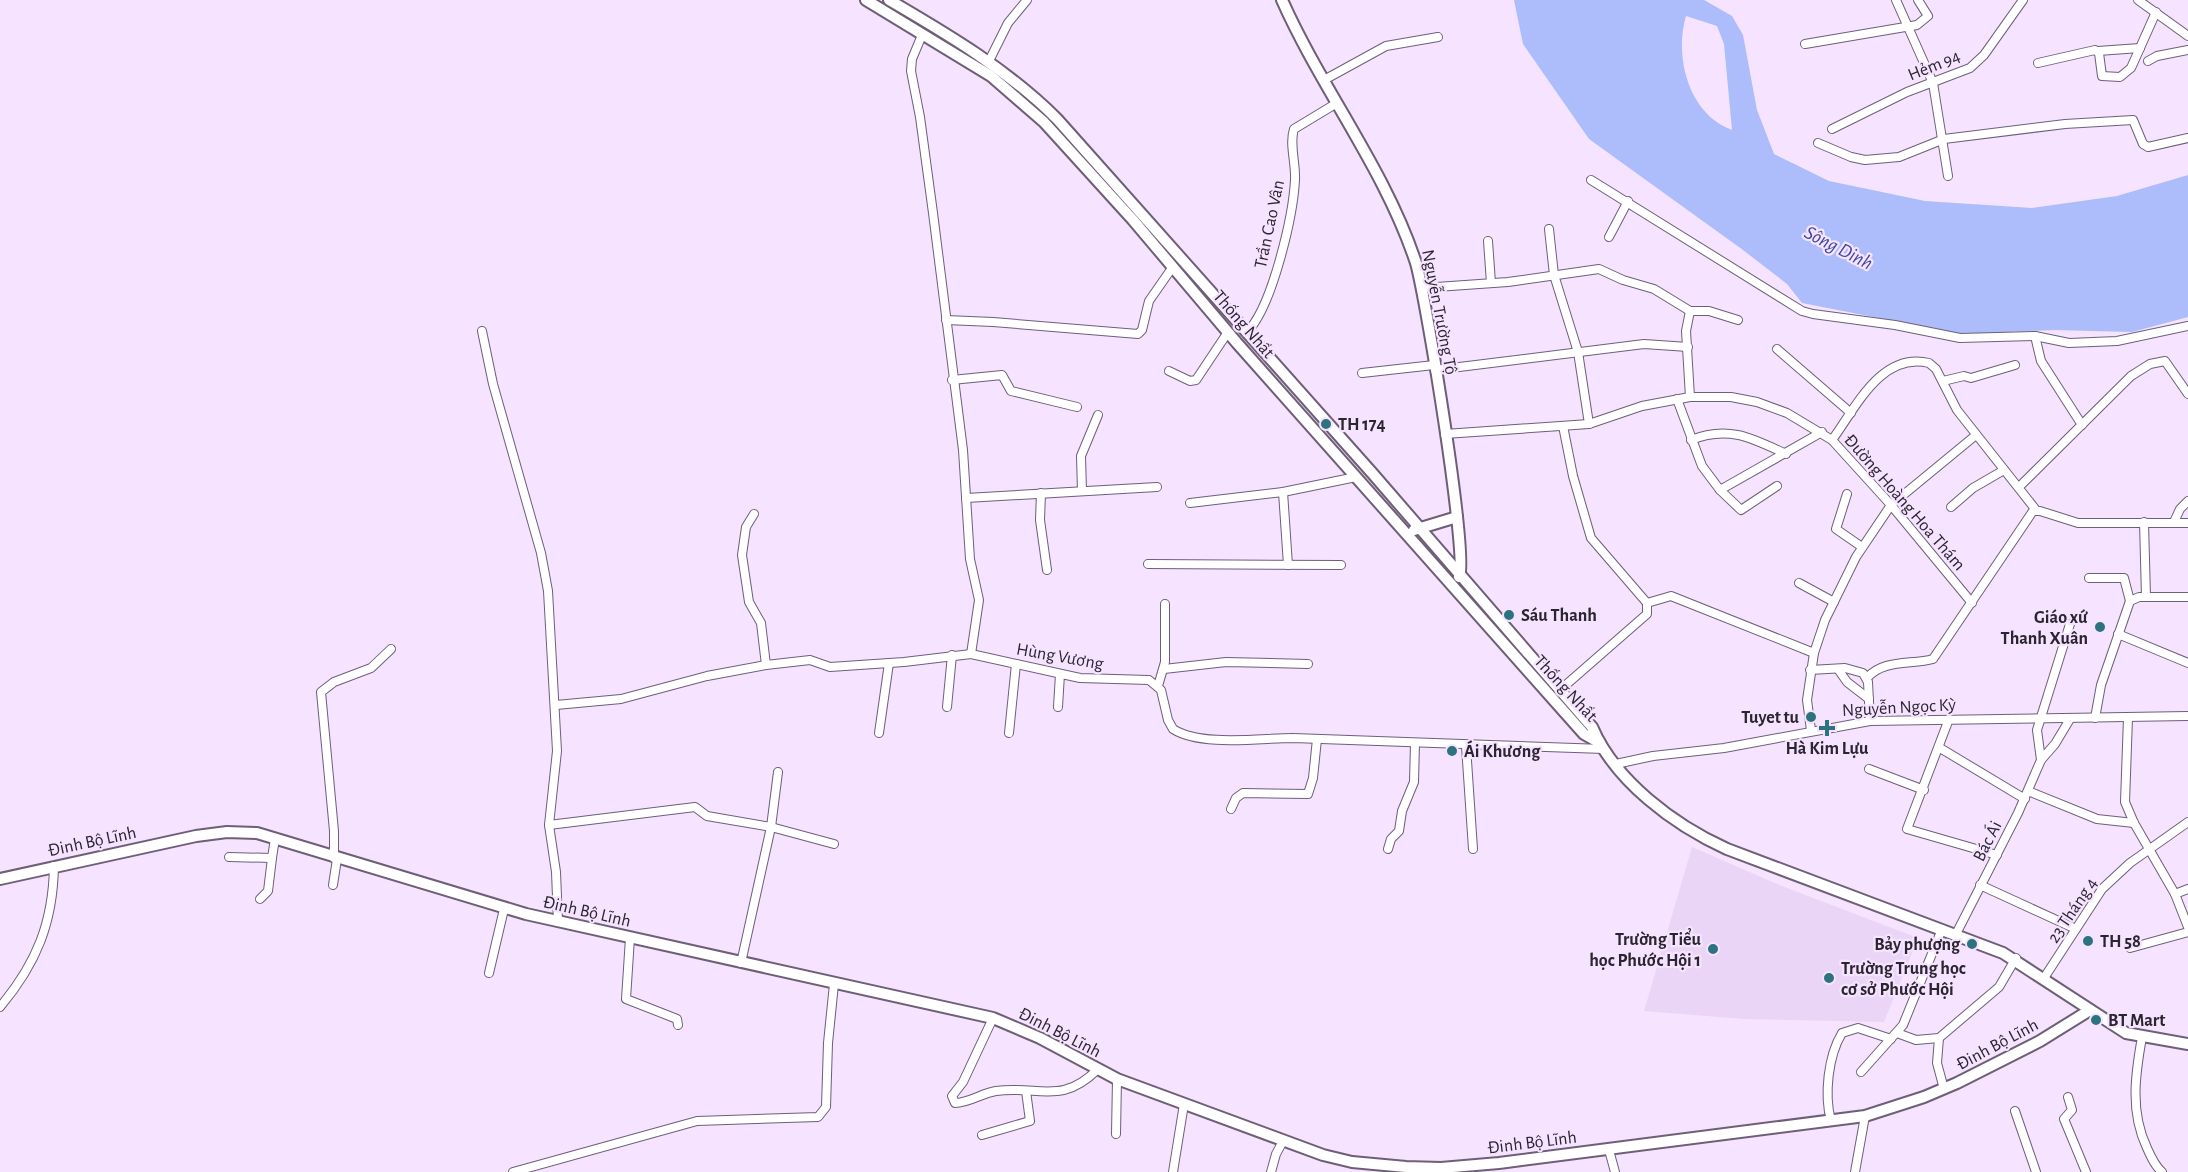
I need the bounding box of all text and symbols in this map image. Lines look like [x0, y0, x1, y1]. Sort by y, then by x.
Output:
street label: Hẻm 94 [1906, 47, 1963, 85]
street label: Trần Cao Vân [1251, 178, 1288, 270]
water label: Sông Dinh [1801, 222, 1876, 273]
street label: Nguyễn Trường Tộ [1418, 248, 1462, 376]
street label: Thống Nhất [1209, 287, 1278, 362]
place label: TH 174 [1338, 416, 1386, 434]
marker: TH 174 [1319, 417, 1333, 431]
street label: Đường Hoàng Hoa Thám [1840, 431, 1968, 574]
place label: Sáu Thanh [1521, 607, 1597, 625]
marker: Sáu Thanh [1502, 608, 1516, 622]
place label: Giáo xứ Thanh Xuân [2001, 609, 2088, 648]
marker: Giáo xứ Thanh Xuân [2093, 620, 2107, 634]
street label: Hùng Vương [1015, 640, 1105, 674]
street label: Thống Nhất [1530, 651, 1601, 725]
street label: Nguyễn Ngọc Kỳ [1841, 694, 1957, 720]
place label: Tuyet tu [1741, 709, 1800, 727]
marker: Tuyet tu [1804, 710, 1818, 724]
marker: Hà Kim Lựu [1820, 721, 1834, 735]
place label: Ái Khương [1464, 740, 1541, 761]
place label: Hà Kim Lựu [1786, 740, 1869, 758]
marker: Ái Khương [1445, 744, 1459, 758]
street label: Bác Ái [1968, 817, 2006, 865]
street label: Đinh Bộ Lĩnh [46, 824, 138, 860]
street label: 23 Tháng 4 [2045, 874, 2101, 946]
street label: Đinh Bộ Lĩnh [541, 893, 633, 931]
place label: Trường Tiểu học Phước Hội 1 [1589, 928, 1702, 970]
place label: TH 58 [2100, 933, 2141, 951]
marker: TH 58 [2081, 934, 2095, 948]
place label: Bảy phượng [1874, 936, 1961, 954]
marker: Bảy phượng [1965, 937, 1979, 951]
marker: Trường Tiểu học Phước Hội 1 [1706, 942, 1720, 956]
place label: Trường Trung học cơ sở Phước Hội [1841, 960, 1966, 999]
marker: Trường Trung học cơ sở Phước Hội [1822, 971, 1836, 985]
street label: Đinh Bộ Lĩnh [1015, 1004, 1104, 1061]
place label: BT Mart [2108, 1012, 2165, 1030]
marker: BT Mart [2089, 1013, 2103, 1027]
street label: Đinh Bộ Lĩnh [1954, 1016, 2041, 1074]
street label: Đinh Bộ Lĩnh [1486, 1129, 1578, 1157]

